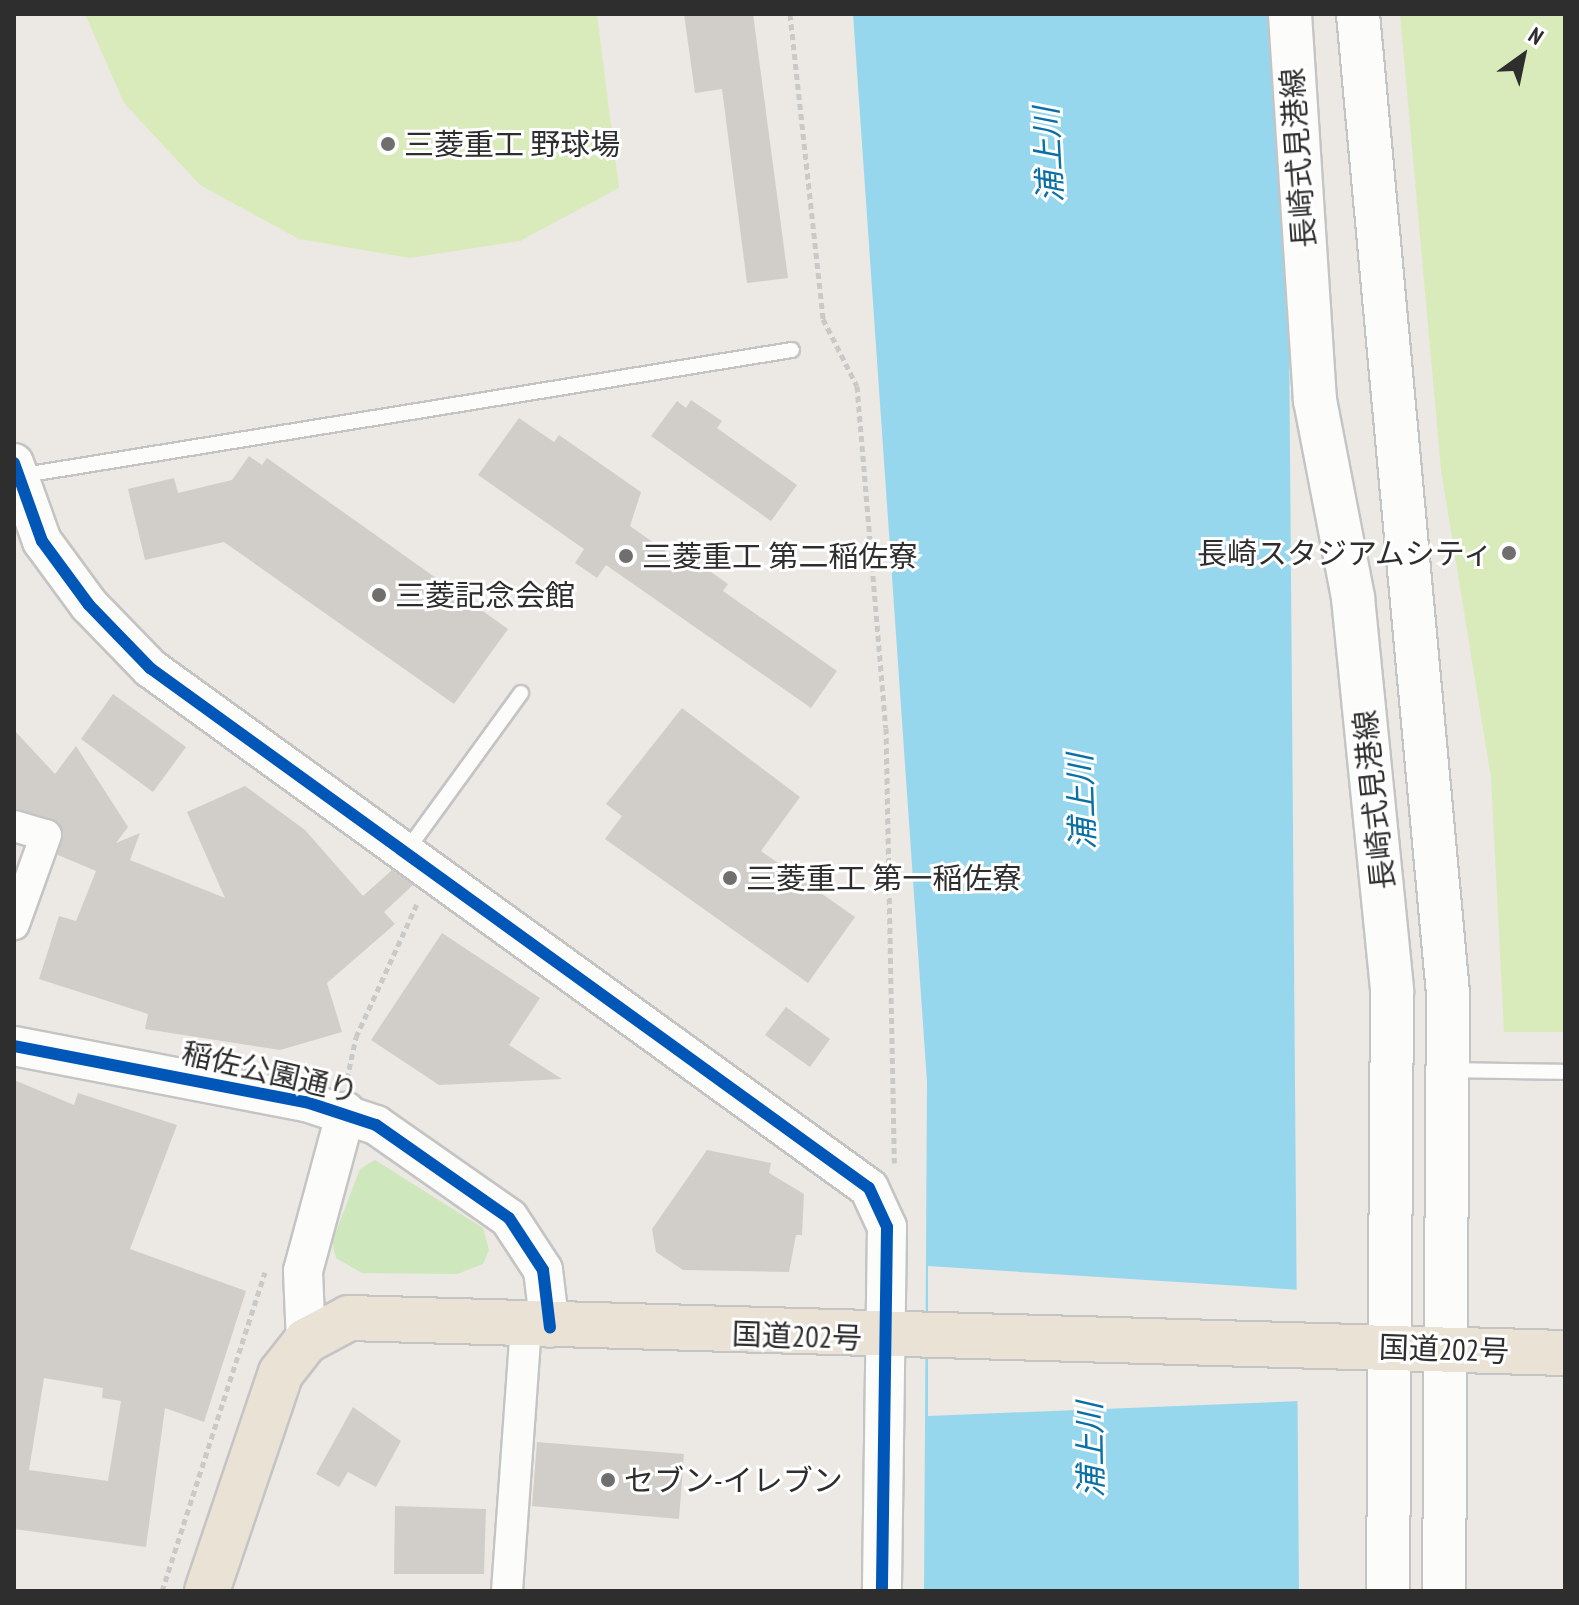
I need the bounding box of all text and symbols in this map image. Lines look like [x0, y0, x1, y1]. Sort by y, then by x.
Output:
north arrow [1483, 16, 1563, 96]
text: N [1523, 21, 1549, 51]
street label: 長崎式見港線 [1274, 67, 1322, 249]
water label: 浦上川 [1026, 106, 1070, 204]
place label: 三菱重工 野球場 [404, 126, 620, 162]
marker: 三菱重工 野球場 [379, 135, 397, 153]
place label: 長崎スタジアムシティ [1193, 535, 1493, 571]
place label: 三菱重工 第二稲佐寮 [642, 538, 918, 574]
marker: 長崎スタジアムシティ [1500, 544, 1518, 562]
marker: 三菱重工 第二稲佐寮 [617, 547, 635, 565]
place label: 三菱記念会館 [395, 577, 575, 613]
marker: 三菱記念会館 [370, 586, 388, 604]
street label: 長崎式見港線 [1347, 709, 1401, 891]
water label: 浦上川 [1060, 753, 1102, 851]
place label: 三菱重工 第一稲佐寮 [746, 860, 1022, 896]
marker: 三菱重工 第一稲佐寮 [721, 869, 739, 887]
street label: 稲佐公園通り [178, 1034, 362, 1110]
street label: 国道202号 [731, 1316, 863, 1356]
street label: 国道202号 [1378, 1329, 1510, 1369]
water label: 浦上川 [1070, 1402, 1110, 1498]
place label: セブン-イレブン [624, 1462, 843, 1498]
marker: セブン-イレブン [599, 1471, 617, 1489]

